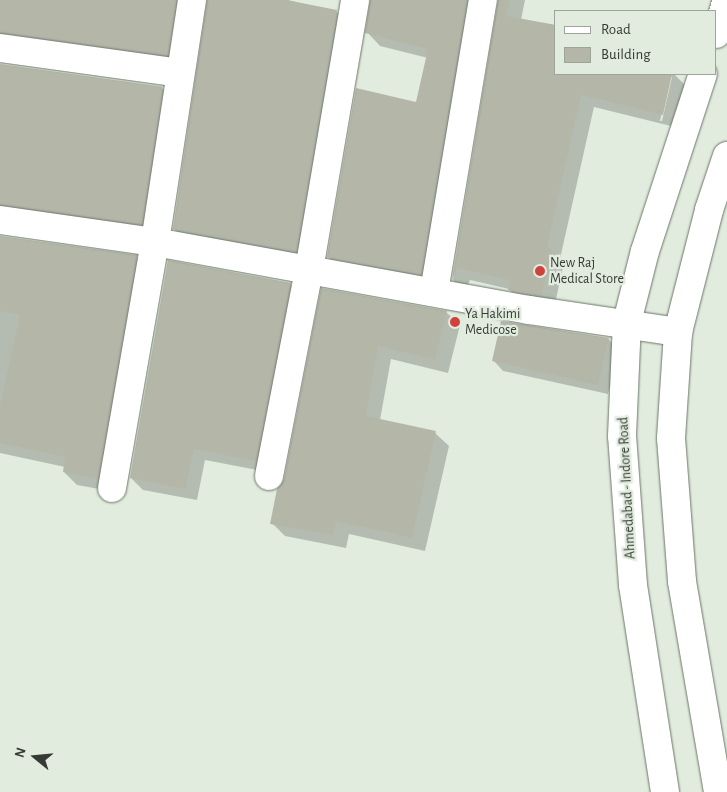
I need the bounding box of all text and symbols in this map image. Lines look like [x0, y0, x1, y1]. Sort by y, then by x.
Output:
legend [554, 10, 717, 75]
text: Road [601, 22, 631, 37]
text: Building [601, 47, 651, 62]
place label: New Raj Medical Store [550, 255, 624, 288]
marker: New Raj Medical Store [534, 265, 546, 277]
place label: Ya Hakimi Medicose [465, 306, 520, 338]
marker: Ya Hakimi Medicose [449, 316, 461, 328]
street label: Ahmedabad - Indore Road [615, 416, 639, 560]
north arrow [10, 732, 60, 782]
text: N [13, 746, 29, 759]

